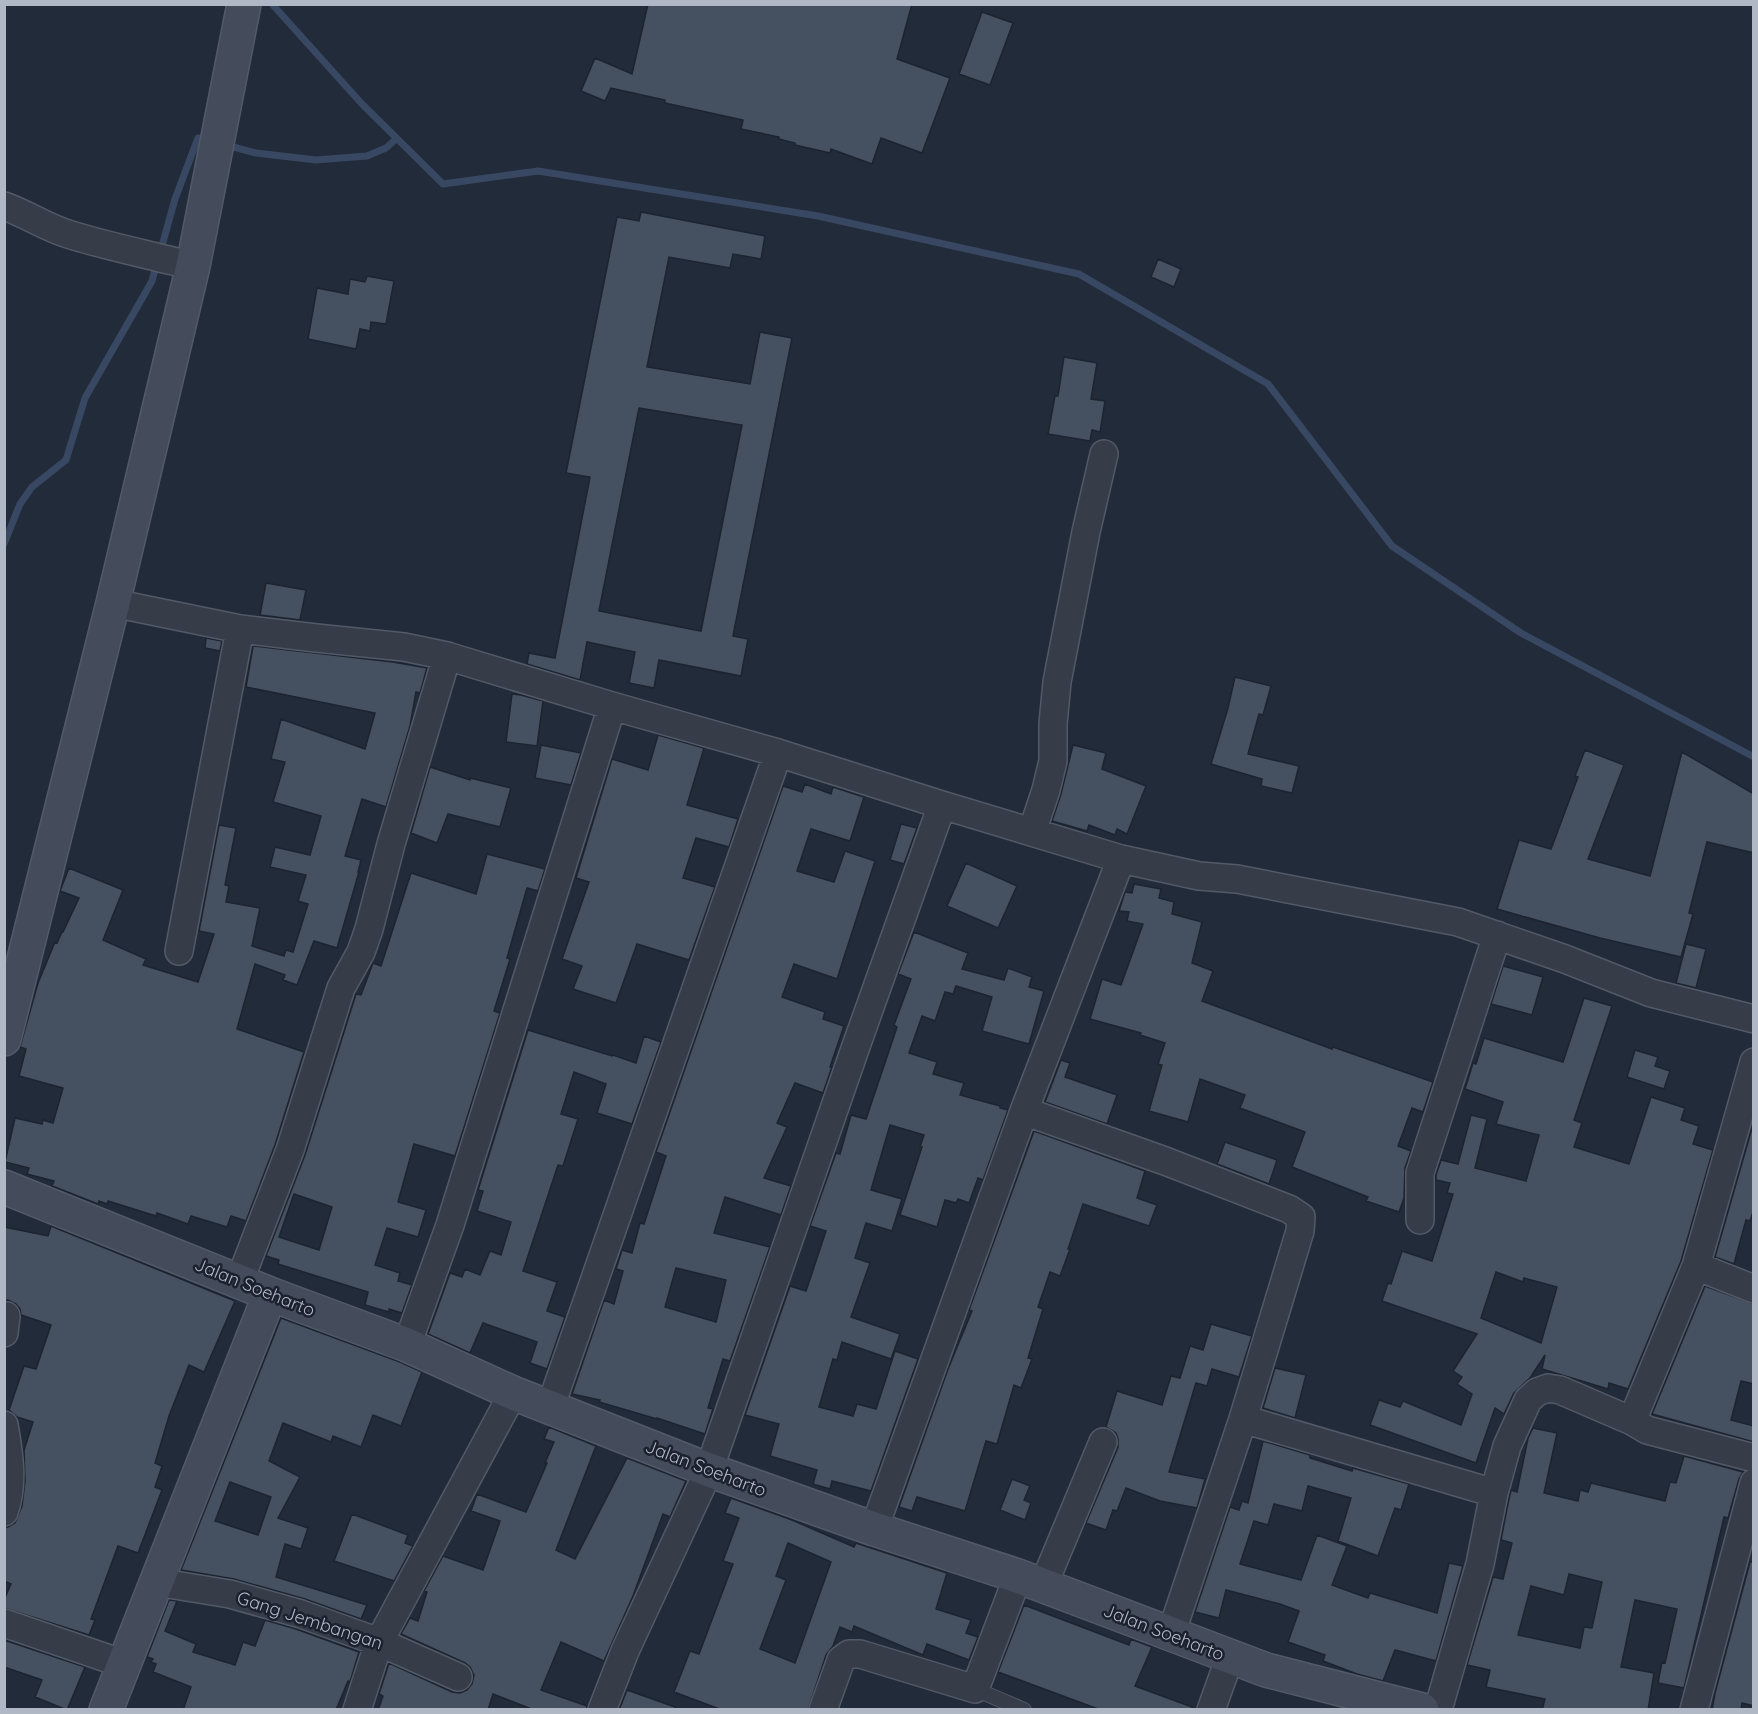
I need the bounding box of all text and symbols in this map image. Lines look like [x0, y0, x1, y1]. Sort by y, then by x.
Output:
street label: Jalan Soeharto [191, 1252, 319, 1322]
street label: Jalan Soeharto [642, 1434, 770, 1502]
street label: Gang Jembangan [234, 1586, 386, 1654]
street label: Jalan Soeharto [1100, 1598, 1228, 1666]

